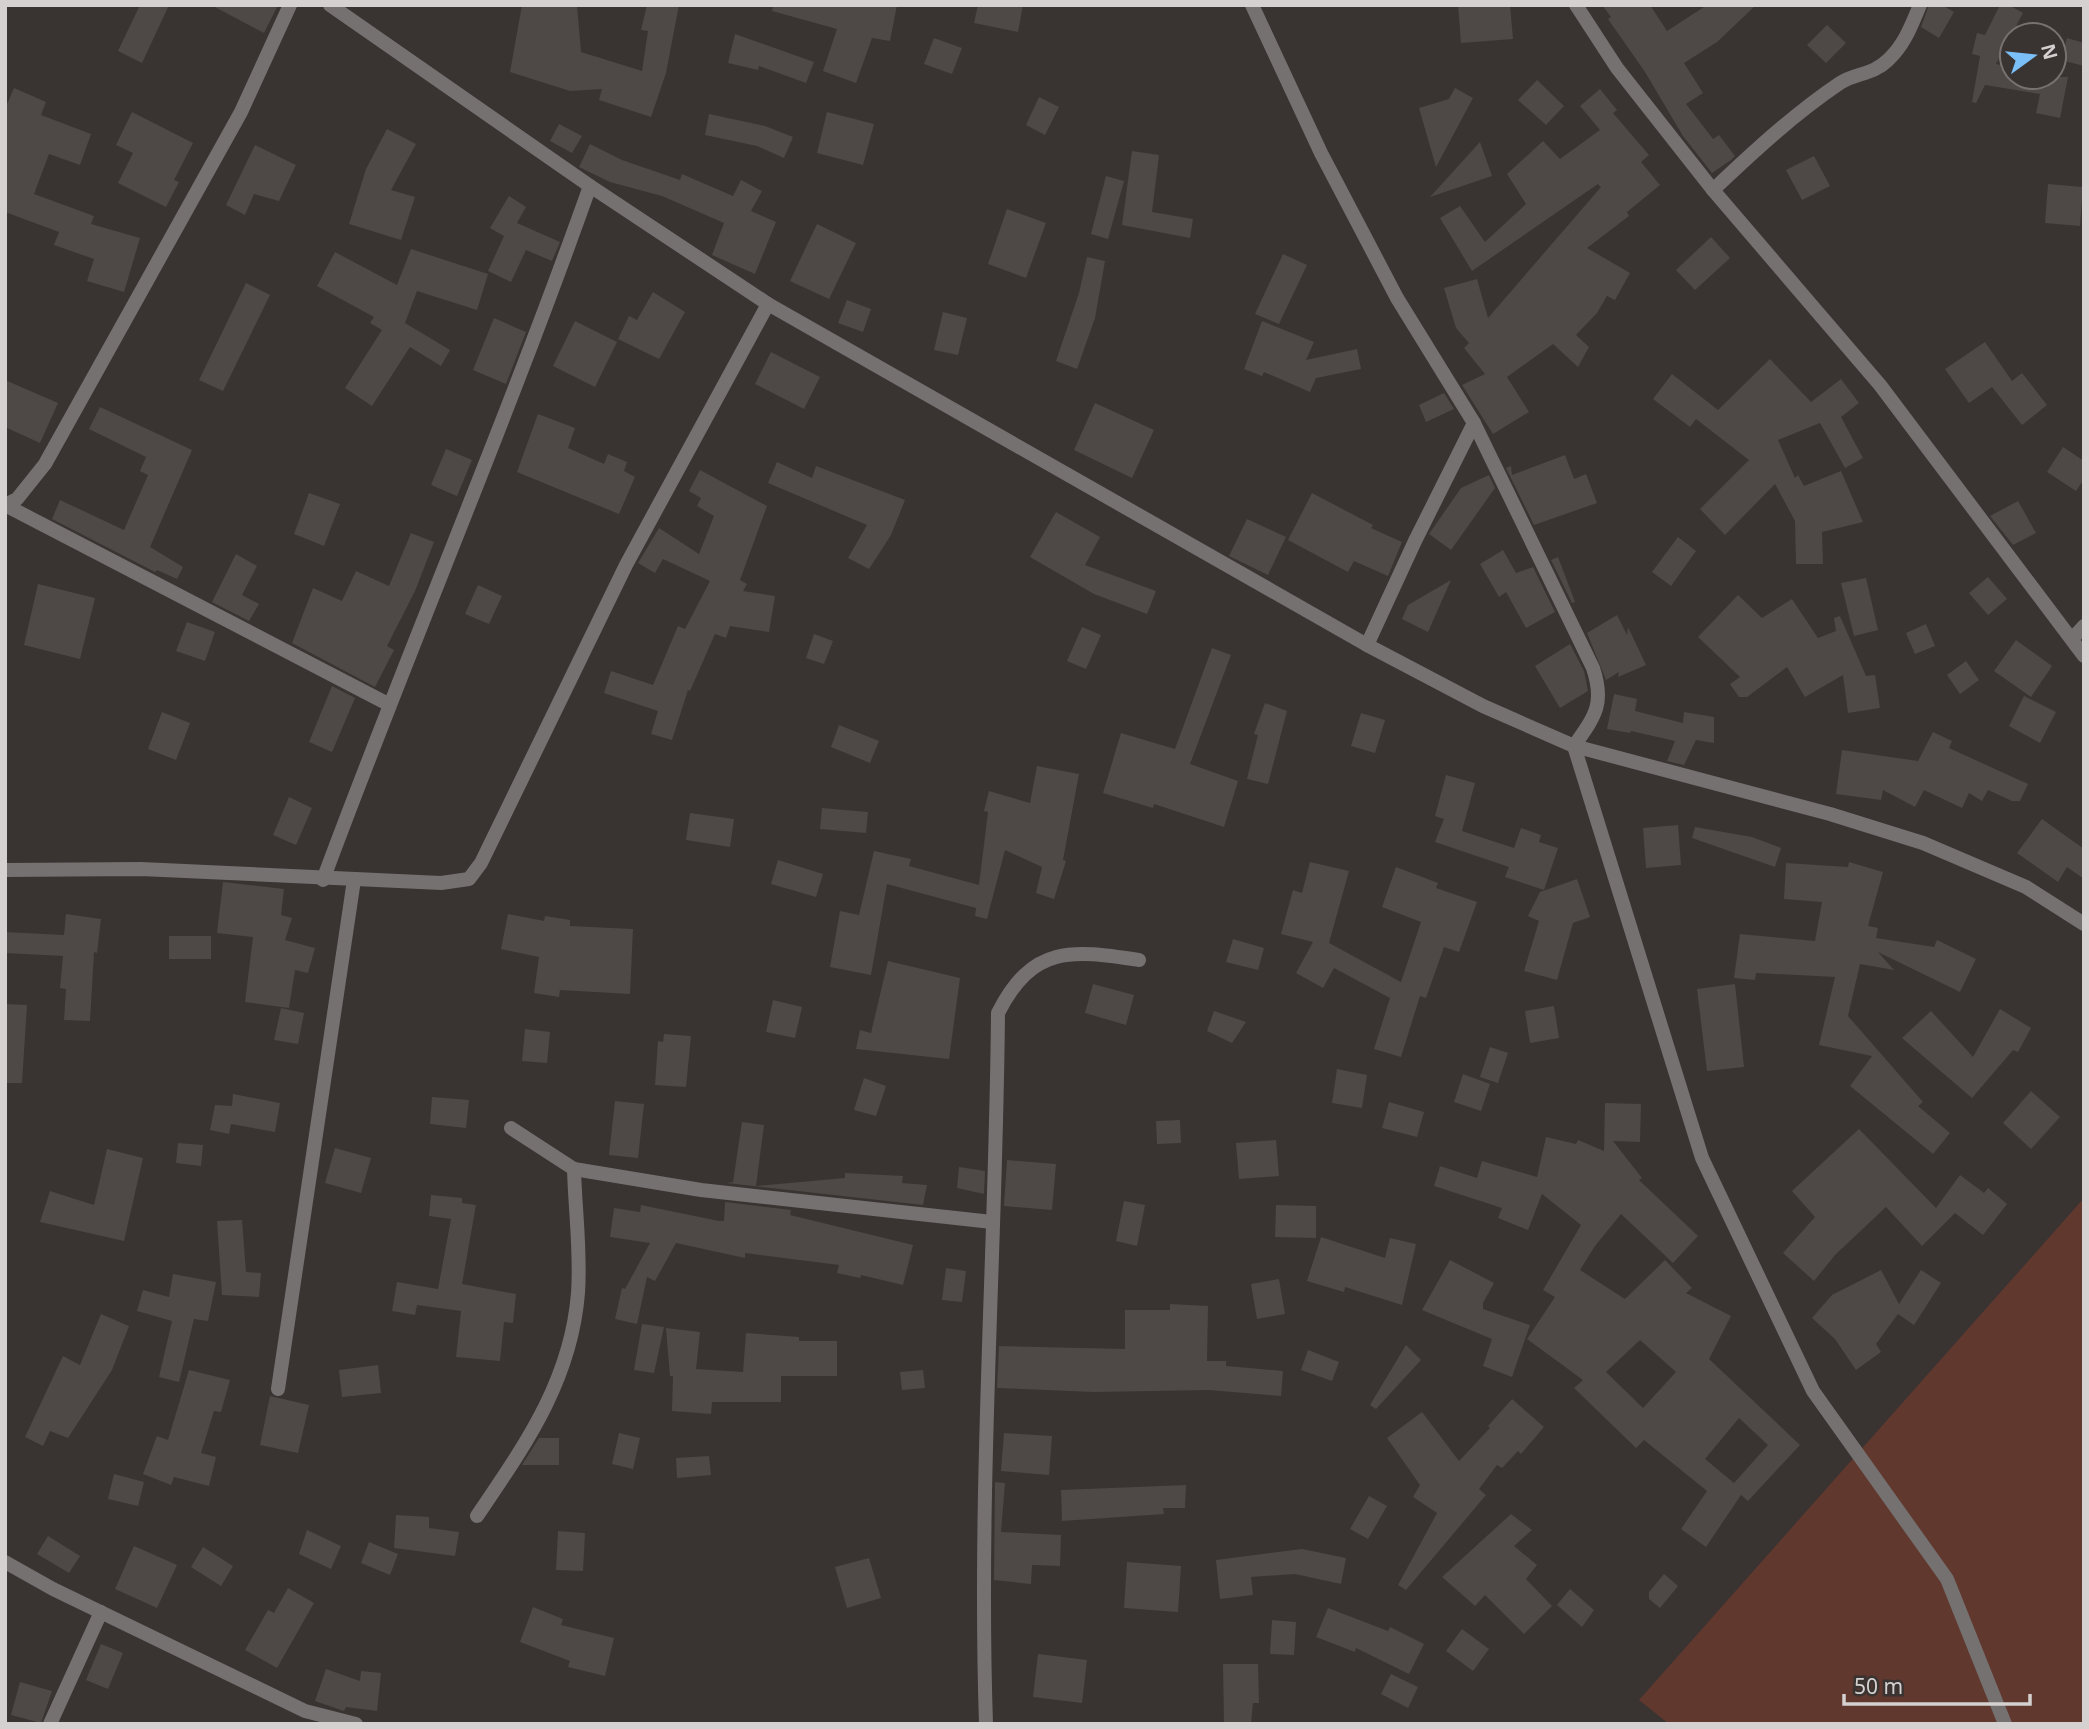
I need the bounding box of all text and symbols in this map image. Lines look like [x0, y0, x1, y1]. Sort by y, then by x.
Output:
north arrow [1998, 21, 2068, 91]
text: N [2035, 41, 2064, 62]
scale bar [1844, 1662, 2030, 1706]
text: 50 m [1854, 1672, 1903, 1700]

